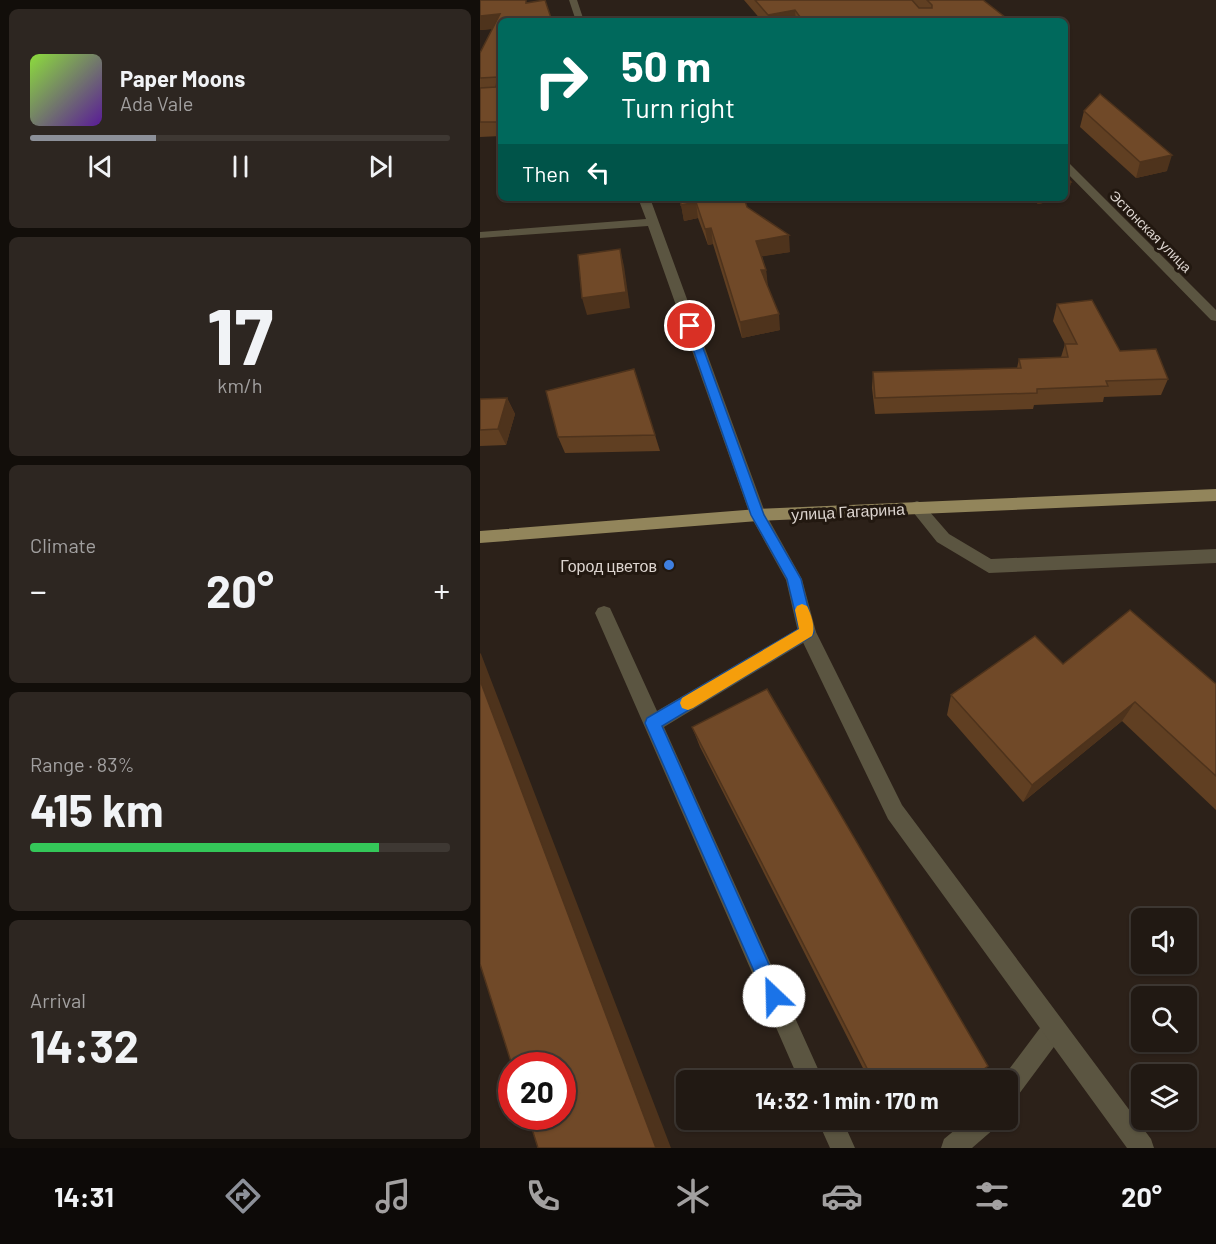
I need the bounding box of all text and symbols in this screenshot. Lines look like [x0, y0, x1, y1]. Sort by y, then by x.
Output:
text: 50 m [621, 40, 711, 90]
icon: right [522, 42, 600, 120]
text: Paper Moons [120, 65, 245, 91]
text: Ada Vale [120, 91, 193, 115]
text: Turn right [621, 91, 735, 123]
icon: previous [84, 150, 117, 183]
icon: pause [224, 150, 257, 183]
icon: next [364, 150, 397, 183]
icon: left [582, 156, 615, 189]
text: Then [522, 160, 570, 186]
street label: Эстонская улица [1106, 186, 1196, 276]
text: 17 [207, 287, 273, 381]
pin [664, 300, 715, 351]
icon: arrive [673, 309, 706, 342]
text: km/h [217, 373, 263, 397]
street label: улица Гагарина [791, 499, 905, 523]
text: Climate [30, 533, 96, 557]
place label: Город цветов [560, 556, 657, 575]
marker: Город цветов [662, 558, 676, 572]
text: 20° [206, 563, 274, 617]
text: − [30, 570, 47, 610]
text: + [434, 570, 450, 610]
text: Range · 83% [30, 752, 134, 776]
text: 415 km [30, 782, 164, 836]
map controls [1131, 908, 1197, 1130]
button: sound [1131, 908, 1197, 974]
position arrow [742, 964, 806, 1028]
button: search [1131, 986, 1197, 1052]
text: Arrival [30, 988, 86, 1012]
text: 14:32 [30, 1018, 139, 1072]
speed limit sign: 20 [498, 1052, 576, 1130]
button: layers [1131, 1064, 1197, 1130]
text: 14:32 · 1 min · 170 m [755, 1087, 939, 1113]
icon: directions [222, 1175, 264, 1217]
icon: music [372, 1175, 414, 1217]
icon: phone [522, 1175, 564, 1217]
icon: climate [672, 1175, 714, 1217]
icon: car [821, 1175, 863, 1217]
icon: filters [971, 1175, 1013, 1217]
text: 14:31 [54, 1180, 114, 1212]
text: 20° [1121, 1180, 1162, 1212]

